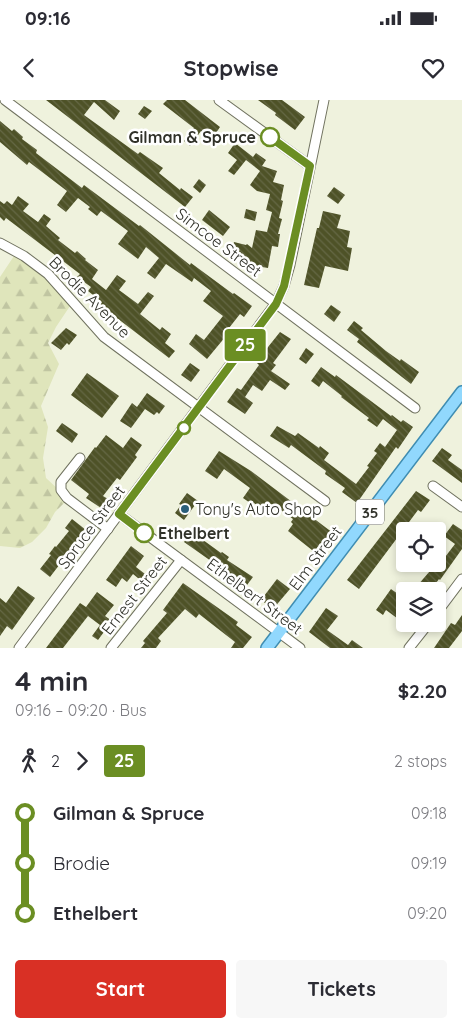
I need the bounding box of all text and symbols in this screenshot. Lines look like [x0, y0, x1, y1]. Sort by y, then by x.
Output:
text: 09:16 [25, 6, 71, 30]
icon: back [15, 54, 43, 82]
text: Stopwise [183, 54, 279, 82]
icon: heart [419, 54, 447, 82]
place label: Gilman & Spruce [128, 127, 256, 147]
marker: Gilman & Spruce [260, 127, 280, 147]
street label: Simcoe Street [172, 203, 266, 281]
street label: Brodie Avenue [45, 252, 135, 342]
line badge: 25 [222, 329, 268, 361]
text: 25 [235, 333, 255, 356]
unlabelled marker [177, 421, 191, 435]
street label: Spruce Street [53, 481, 129, 573]
place label: Tony's Auto Shop [195, 499, 322, 519]
road number: 35 [356, 500, 384, 524]
marker: Tony's Auto Shop [179, 503, 191, 515]
street label: Elm Street [284, 522, 346, 594]
map controls [396, 522, 446, 632]
button: locate [396, 522, 446, 572]
marker: Ethelbert [134, 523, 154, 543]
place label: Ethelbert [158, 523, 230, 543]
street label: Ernest Street [97, 552, 171, 638]
street label: Ethelbert Street [203, 553, 307, 639]
button: layers [396, 582, 446, 632]
text: 4 min [15, 663, 88, 698]
text: $2.20 [398, 679, 447, 703]
text: 09:16 – 09:20 · Bus [15, 700, 147, 720]
icon: walk [15, 747, 43, 775]
icon: forward [68, 747, 96, 775]
text: 25 [114, 749, 135, 772]
text: 2 [51, 751, 60, 771]
text: 2 stops [394, 751, 447, 771]
text: Gilman & Spruce [53, 801, 205, 825]
text: 09:18 [411, 803, 447, 823]
text: Brodie [53, 851, 110, 875]
text: 09:19 [411, 853, 447, 873]
text: Ethelbert [53, 901, 138, 925]
text: 09:20 [407, 903, 447, 923]
button: Start [15, 960, 226, 1018]
button: Tickets [236, 960, 447, 1018]

